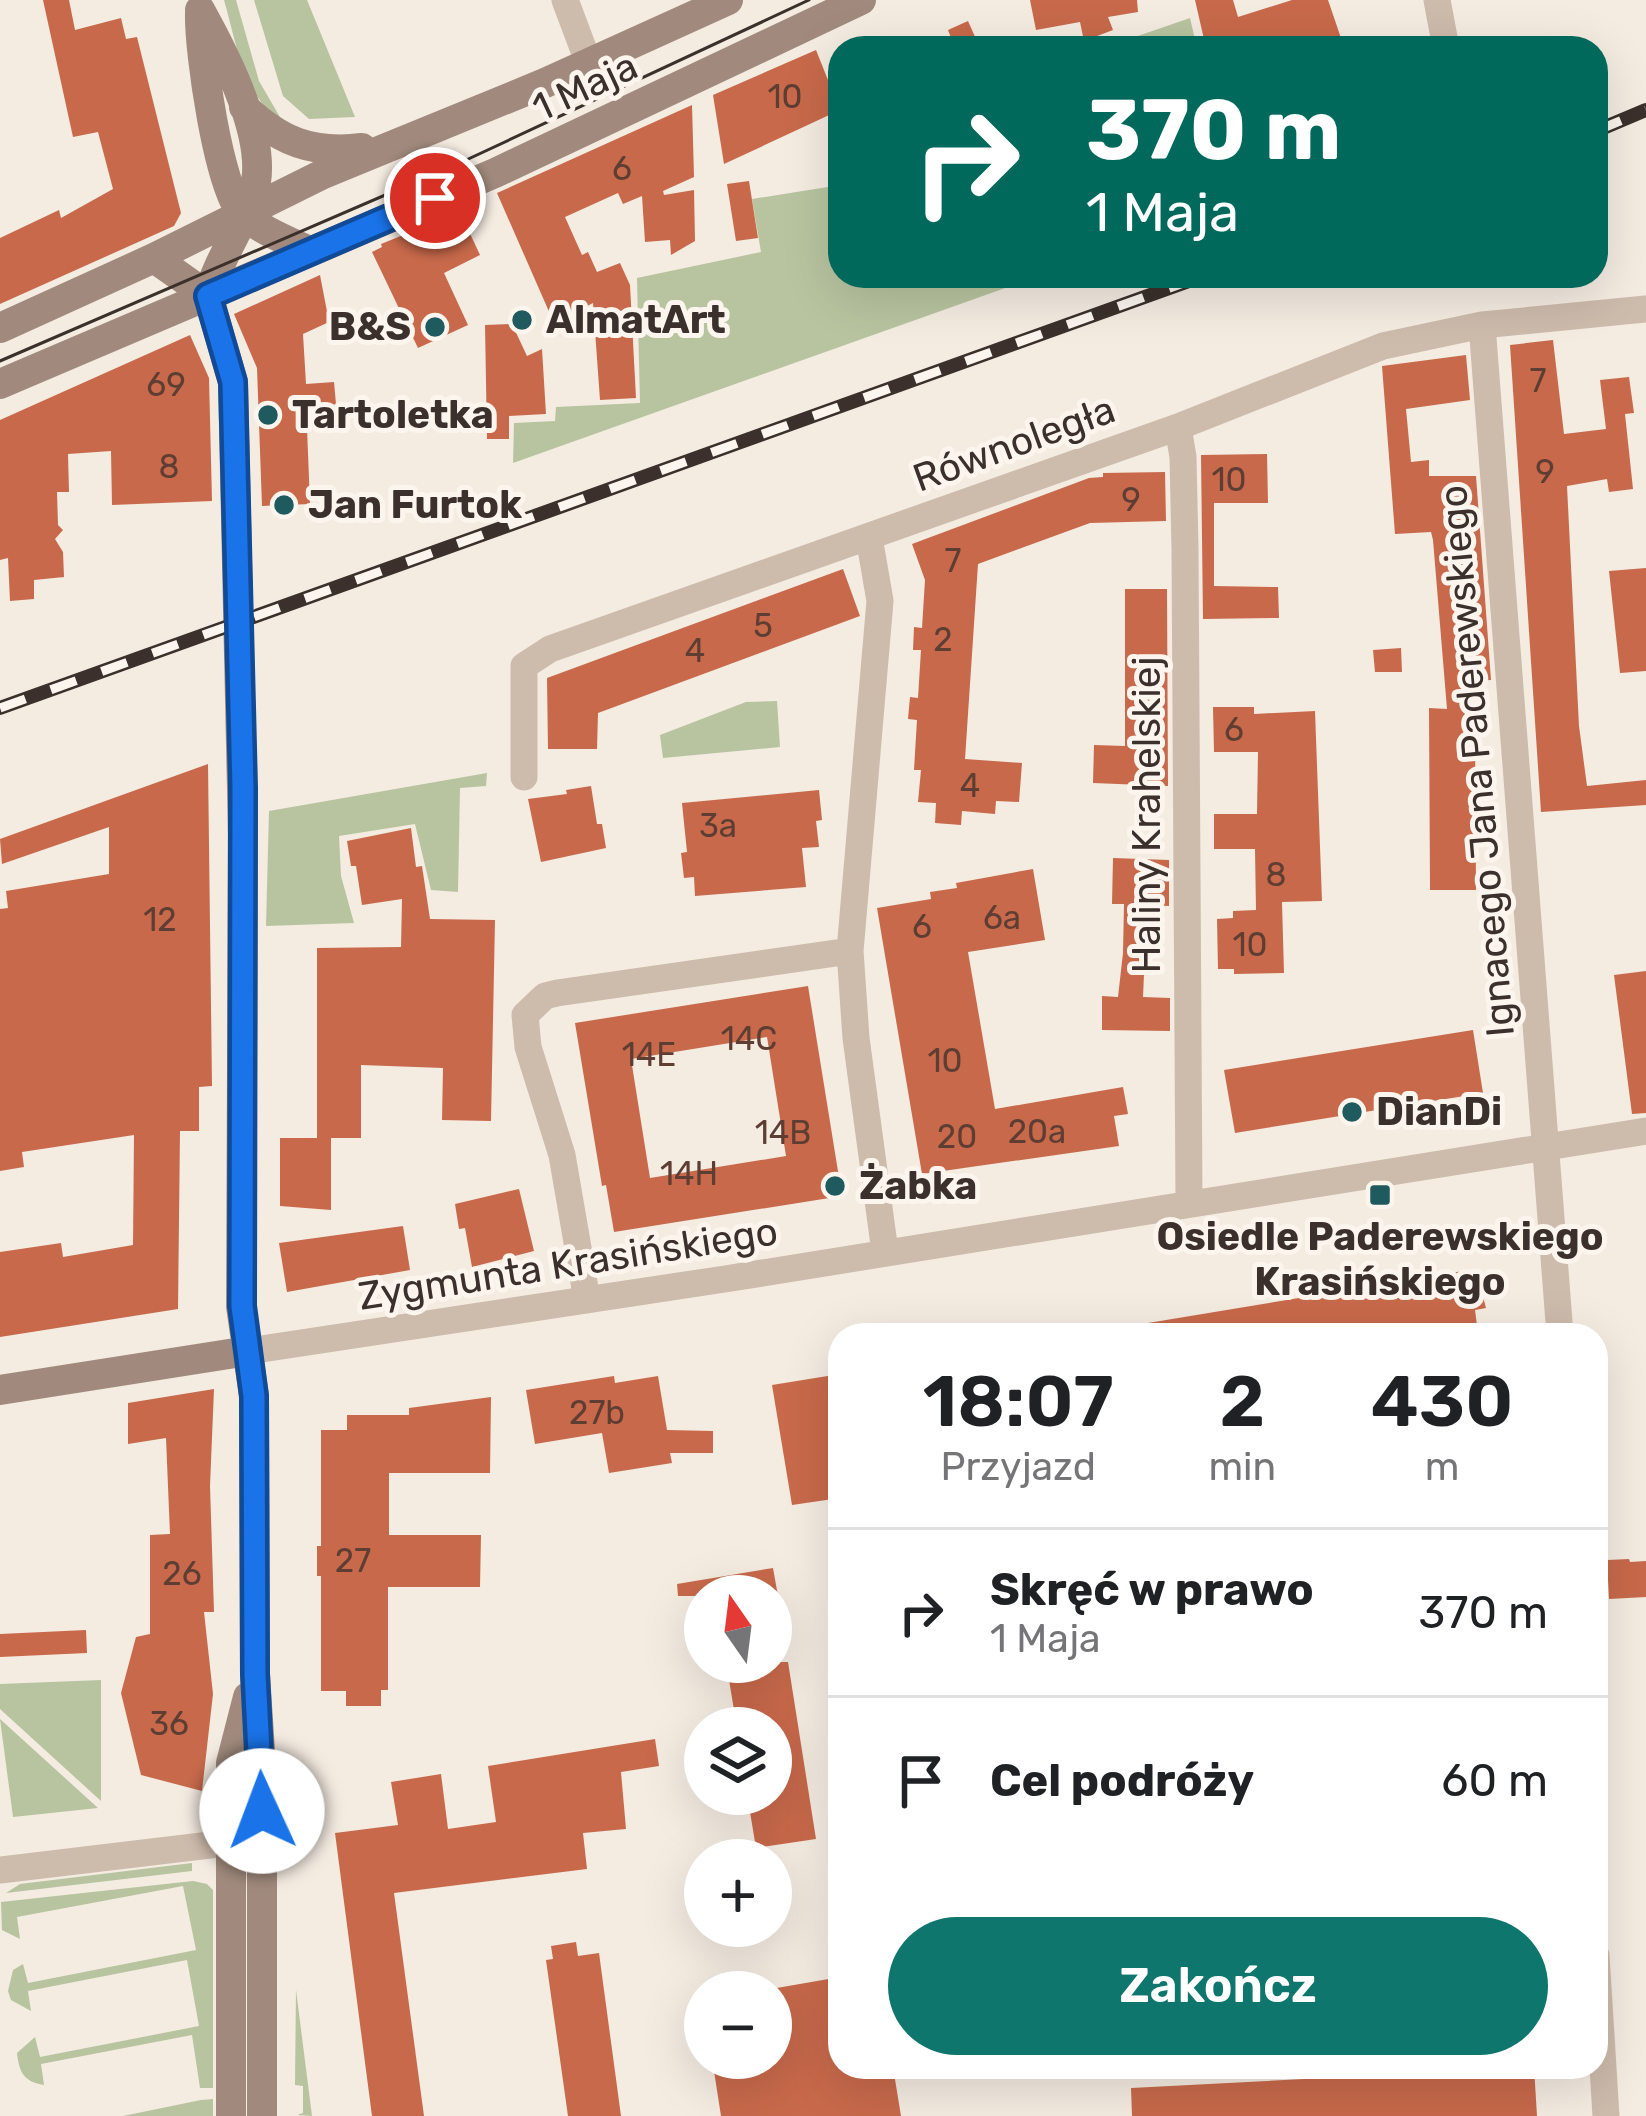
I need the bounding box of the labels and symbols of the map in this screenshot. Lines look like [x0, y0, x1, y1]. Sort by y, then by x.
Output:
street label: 1 Maja [525, 43, 645, 131]
house number: 10 [767, 77, 803, 116]
pin [384, 147, 486, 249]
house number: 6 [612, 149, 632, 188]
place label: AlmatArt [546, 297, 726, 343]
place label: B&S [329, 304, 411, 350]
marker: AlmatArt [509, 307, 535, 333]
marker: B&S [422, 314, 448, 340]
house number: 7 [1530, 361, 1547, 400]
house number: 69 [146, 365, 186, 404]
street label: Równoległa [907, 386, 1121, 502]
place label: Tartoletka [292, 392, 494, 438]
marker: Tartoletka [255, 402, 281, 428]
house number: 8 [159, 447, 180, 486]
house number: 9 [1535, 452, 1555, 491]
house number: 10 [1211, 460, 1247, 499]
house number: 9 [1121, 480, 1141, 519]
place label: Jan Furtok [308, 482, 522, 528]
street label: Ignacego Jana Paderewskiego [1430, 483, 1524, 1039]
marker: Jan Furtok [271, 492, 297, 518]
house number: 7 [945, 541, 962, 580]
house number: 5 [753, 606, 773, 645]
house number: 2 [933, 620, 953, 659]
house number: 4 [685, 631, 705, 670]
street label: Haliny Krahelskiej [1124, 656, 1170, 974]
house number: 6 [1224, 710, 1244, 749]
house number: 4 [960, 766, 980, 805]
house number: 3a [699, 806, 737, 845]
house number: 8 [1266, 855, 1287, 894]
house number: 6a [983, 898, 1021, 937]
house number: 12 [143, 900, 177, 939]
house number: 6 [912, 907, 932, 946]
house number: 10 [1232, 925, 1268, 964]
house number: 14C [721, 1019, 777, 1058]
house number: 14E [622, 1035, 676, 1074]
house number: 10 [927, 1041, 963, 1080]
place label: DianDi [1376, 1089, 1502, 1135]
marker: DianDi [1339, 1099, 1365, 1125]
house number: 20a [1008, 1112, 1066, 1151]
house number: 14B [755, 1113, 811, 1152]
house number: 20 [937, 1117, 977, 1156]
house number: 14H [660, 1154, 718, 1193]
place label: Żabka [859, 1163, 977, 1209]
marker: Żabka [822, 1173, 848, 1199]
marker: Osiedle Paderewskiego Krasińskiego [1367, 1182, 1393, 1208]
street label: Zygmunta Krasińskiego [355, 1208, 781, 1320]
place label: Osiedle Paderewskiego Krasińskiego [1156, 1214, 1604, 1305]
house number: 27b [569, 1393, 625, 1432]
house number: 27 [335, 1541, 371, 1580]
house number: 26 [162, 1554, 202, 1593]
north arrow [684, 1575, 792, 1683]
house number: 36 [149, 1704, 189, 1743]
position arrow [199, 1748, 325, 1874]

